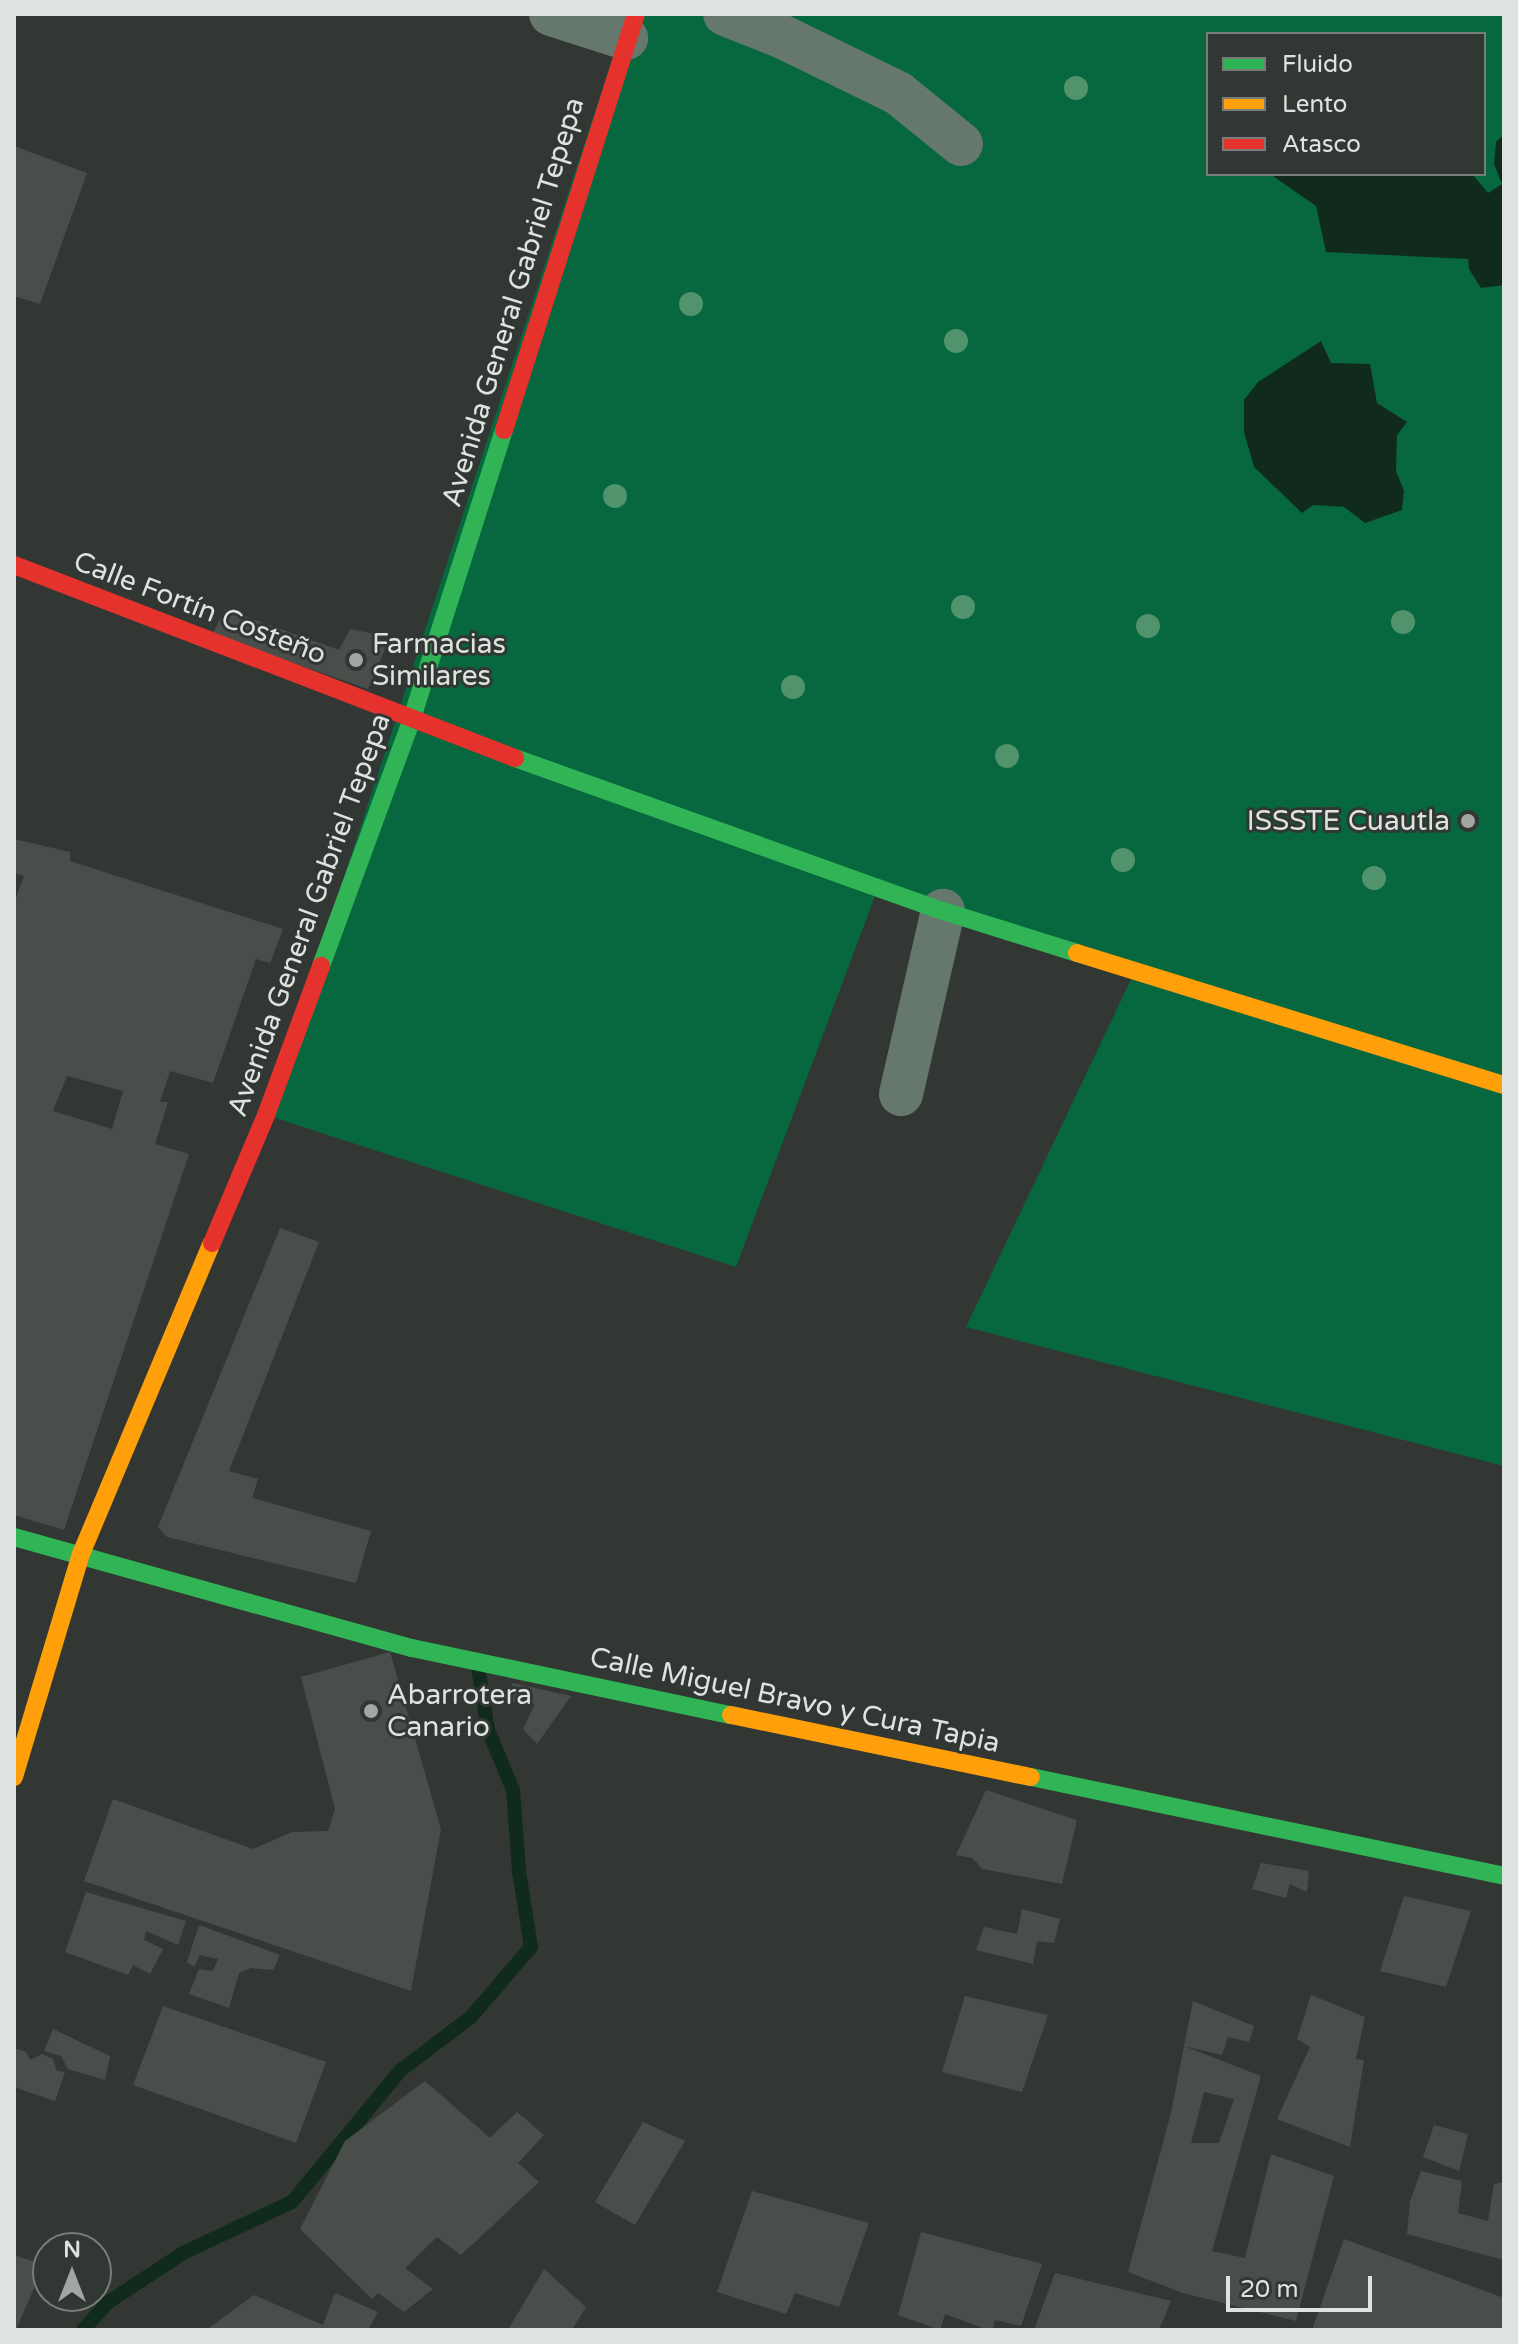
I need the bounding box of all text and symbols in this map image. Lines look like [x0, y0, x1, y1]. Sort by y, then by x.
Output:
legend [1206, 32, 1486, 176]
text: Fluido [1282, 50, 1353, 79]
text: Lento [1282, 90, 1347, 119]
street label: Avenida General Gabriel Tepepa [435, 93, 591, 511]
text: Atasco [1282, 130, 1361, 159]
street label: Calle Fortín Costeño [69, 544, 331, 672]
place label: Farmacias Similares [372, 627, 506, 693]
marker: Farmacias Similares [347, 651, 365, 669]
street label: Avenida General Gabriel Tepepa [220, 709, 398, 1121]
place label: ISSSTE Cuautla [1247, 804, 1450, 838]
marker: ISSSTE Cuautla [1457, 810, 1479, 832]
street label: Calle Miguel Bravo y Cura Tapia [587, 1640, 1003, 1760]
place label: Abarrotera Canario [387, 1678, 532, 1744]
marker: Abarrotera Canario [362, 1702, 380, 1720]
north arrow [32, 2232, 112, 2312]
text: N [63, 2237, 81, 2263]
scale bar [1230, 2260, 1376, 2310]
text: 20 m [1240, 2275, 1298, 2304]

